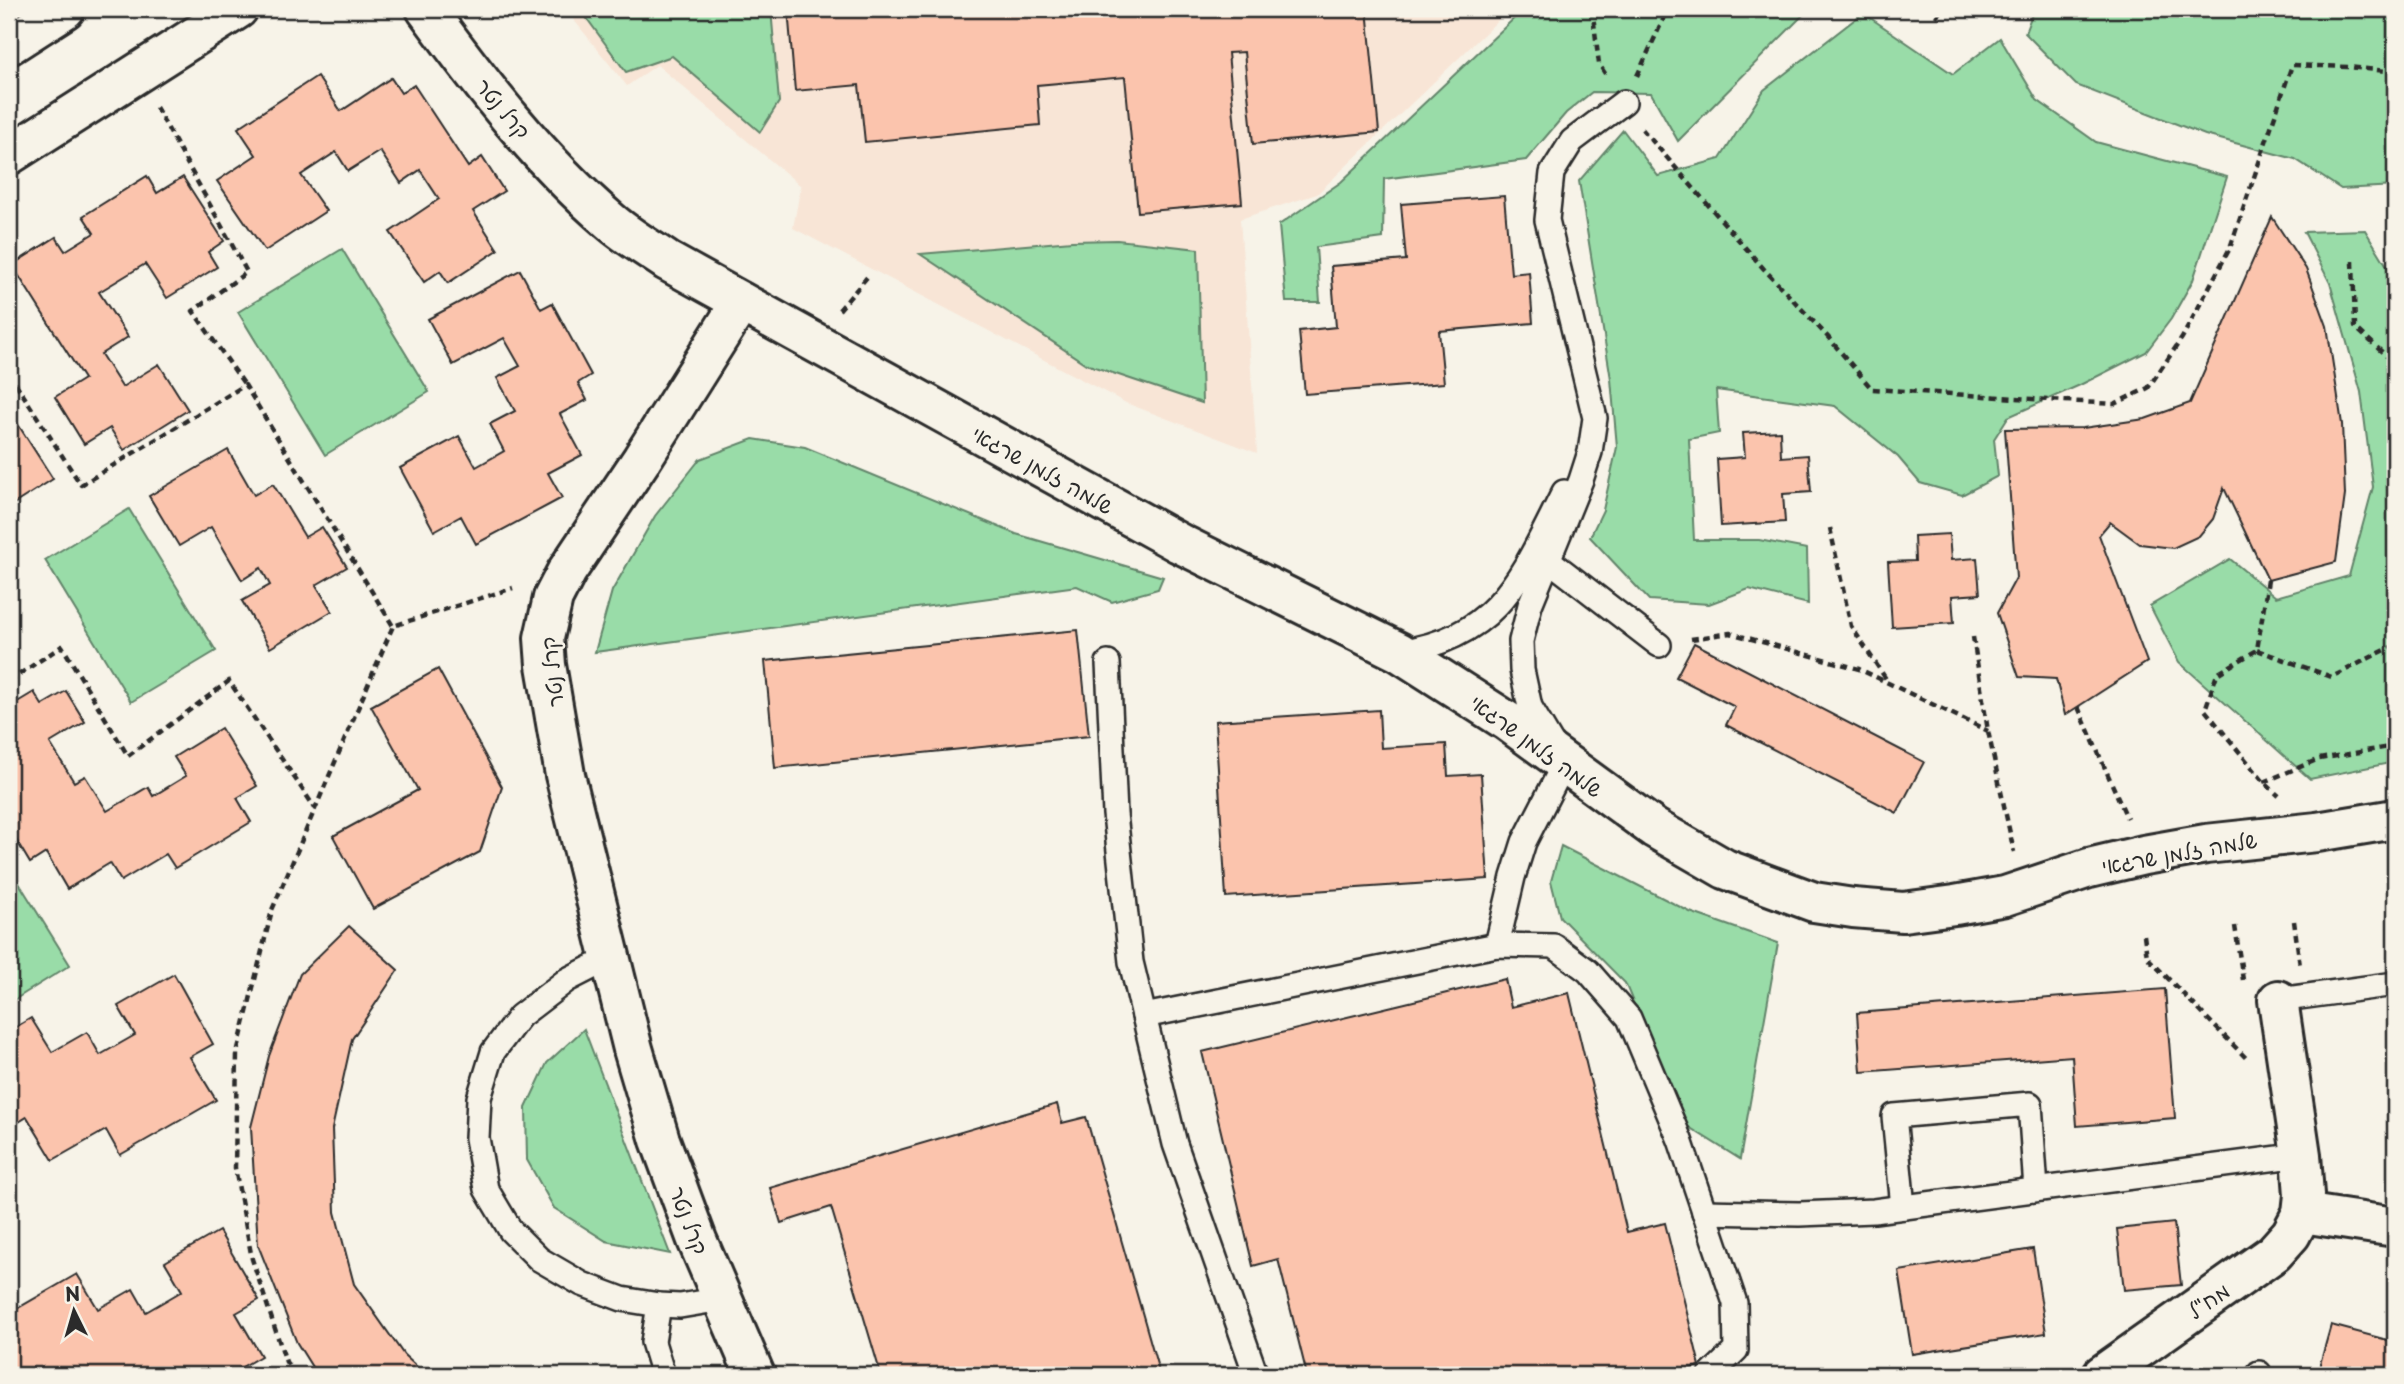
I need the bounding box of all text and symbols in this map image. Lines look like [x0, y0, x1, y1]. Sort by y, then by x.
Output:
street label: קרל נטר [469, 71, 539, 145]
street label: שלמה זלמן שרגאי [966, 417, 1120, 521]
street label: קרל נטר [531, 635, 571, 709]
street label: שלמה זלמן שרגאי [1464, 686, 1610, 804]
street label: שלמה זלמן שרגאי [2099, 823, 2259, 881]
street label: קרל נטר [662, 1181, 718, 1259]
street label: מח"ל [2180, 1274, 2236, 1326]
north arrow [38, 1276, 108, 1346]
text: N [64, 1278, 81, 1308]

